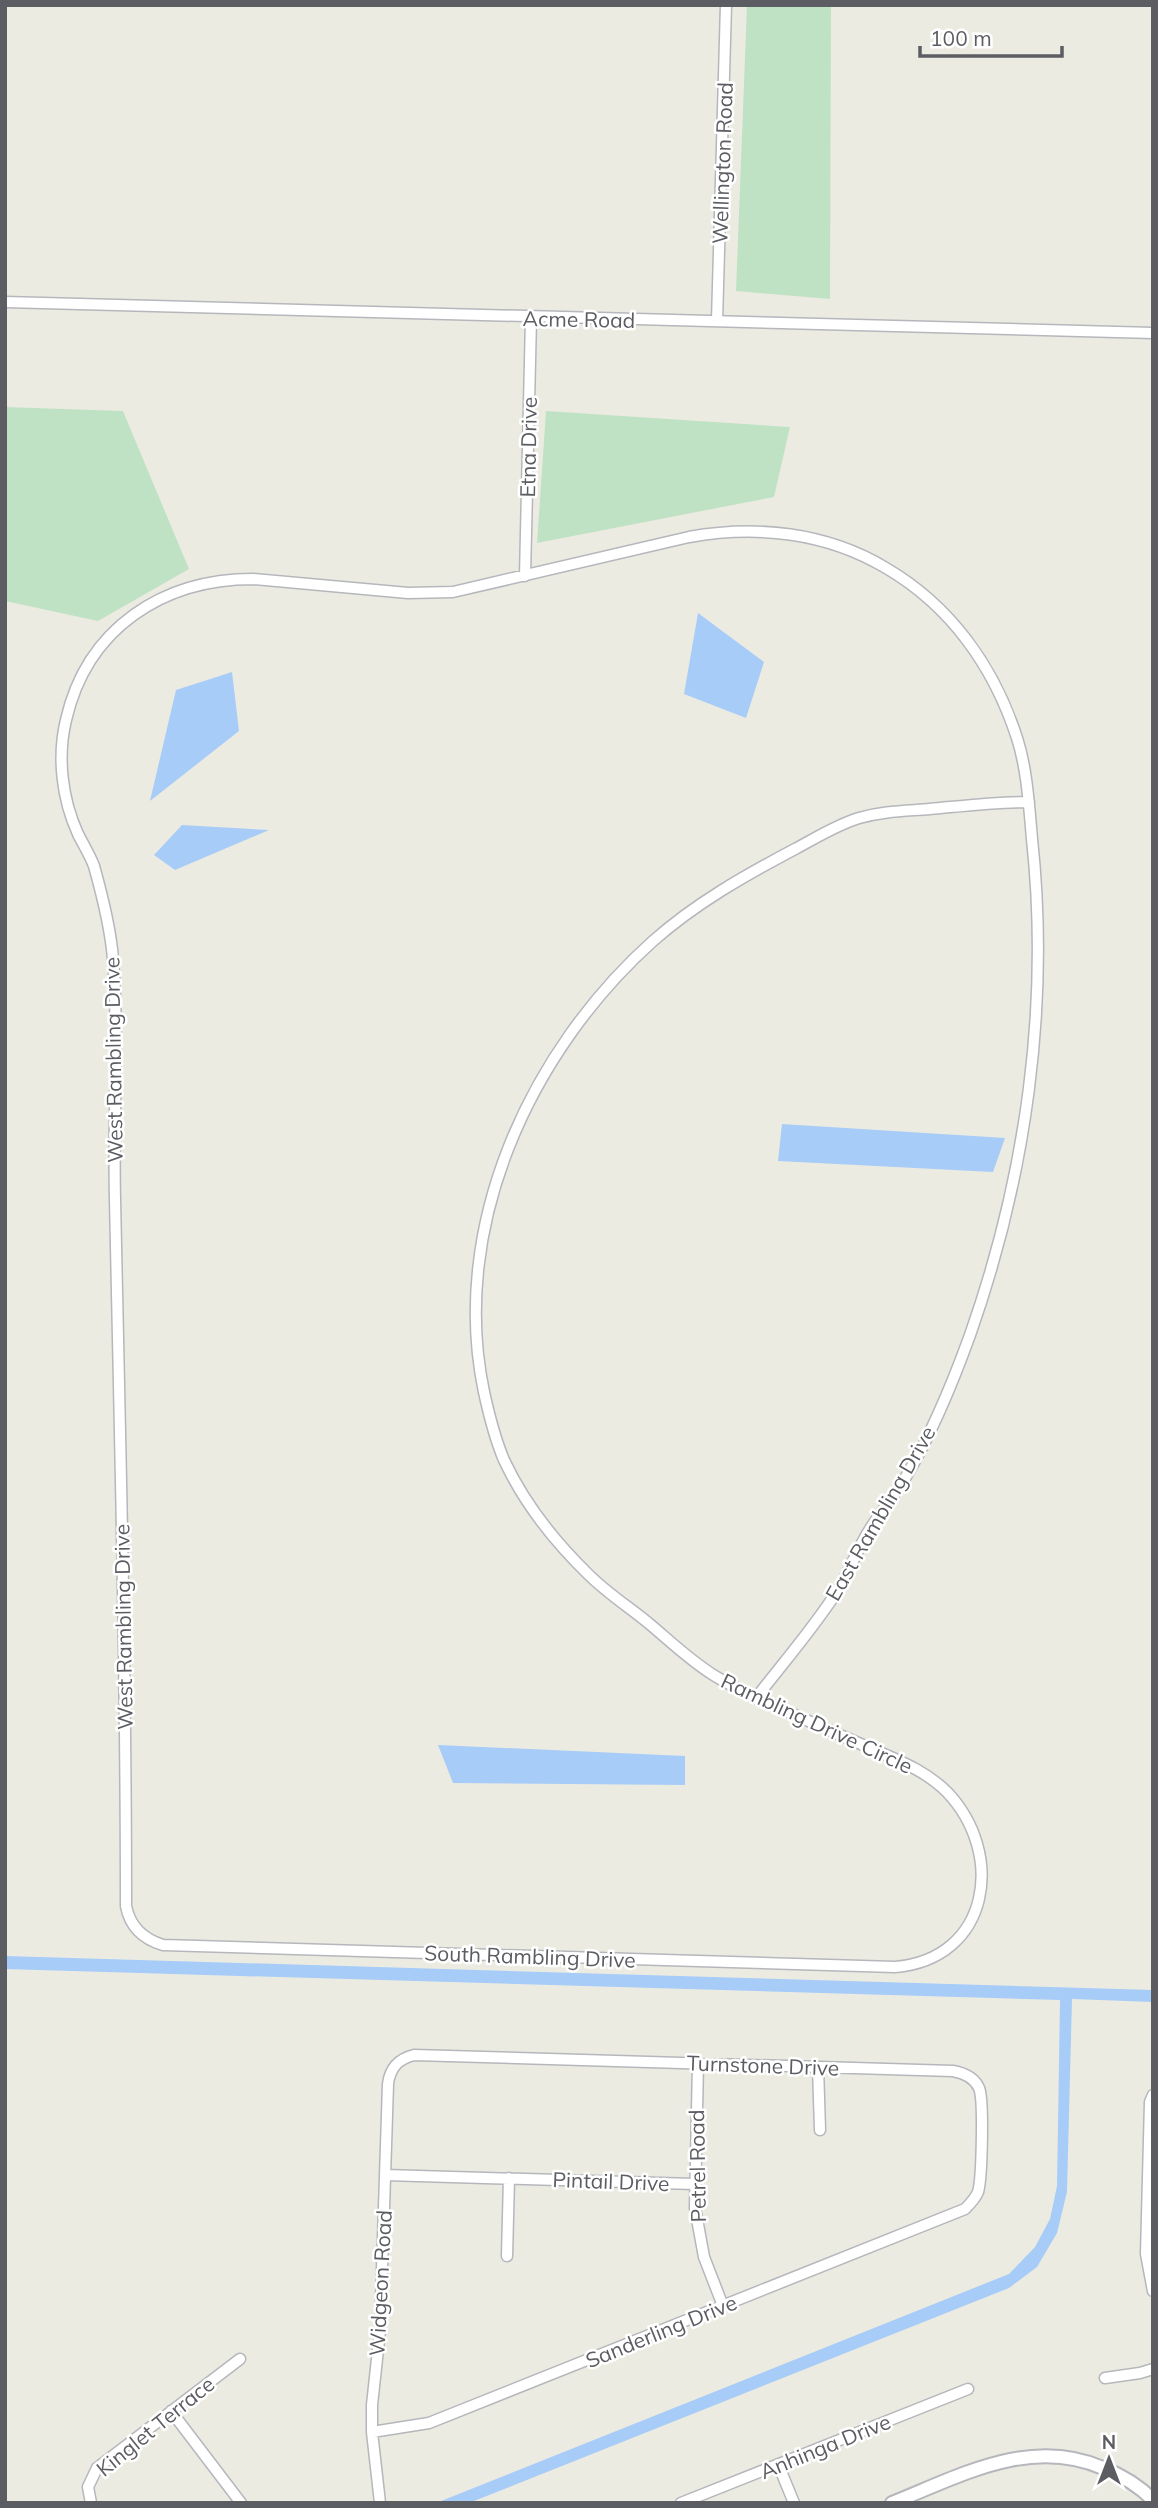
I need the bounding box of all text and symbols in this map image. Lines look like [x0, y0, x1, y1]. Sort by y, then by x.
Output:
scale bar [920, 14, 1062, 58]
text: 100 m [930, 25, 992, 51]
street label: Wellington Road [706, 82, 738, 244]
street label: Acme Road [523, 305, 635, 333]
street label: Etna Drive [514, 396, 542, 498]
street label: West Rambling Drive [98, 957, 128, 1163]
street label: East Rambling Drive [819, 1421, 941, 1605]
street label: West Rambling Drive [108, 1524, 138, 1730]
street label: Rambling Drive Circle [717, 1667, 917, 1779]
street label: South Rambling Drive [424, 1939, 636, 1973]
street label: Turnstone Drive [686, 2049, 840, 2081]
street label: Petrel Road [683, 2109, 711, 2223]
street label: Pintail Drive [552, 2166, 670, 2196]
street label: Widgeon Road [363, 2209, 397, 2357]
street label: Sanderling Drive [582, 2289, 740, 2373]
street label: Kinglet Terrace [91, 2370, 219, 2482]
street label: Anhinga Drive [756, 2408, 894, 2484]
north arrow [1074, 2424, 1144, 2494]
text: N [1102, 2430, 1116, 2454]

